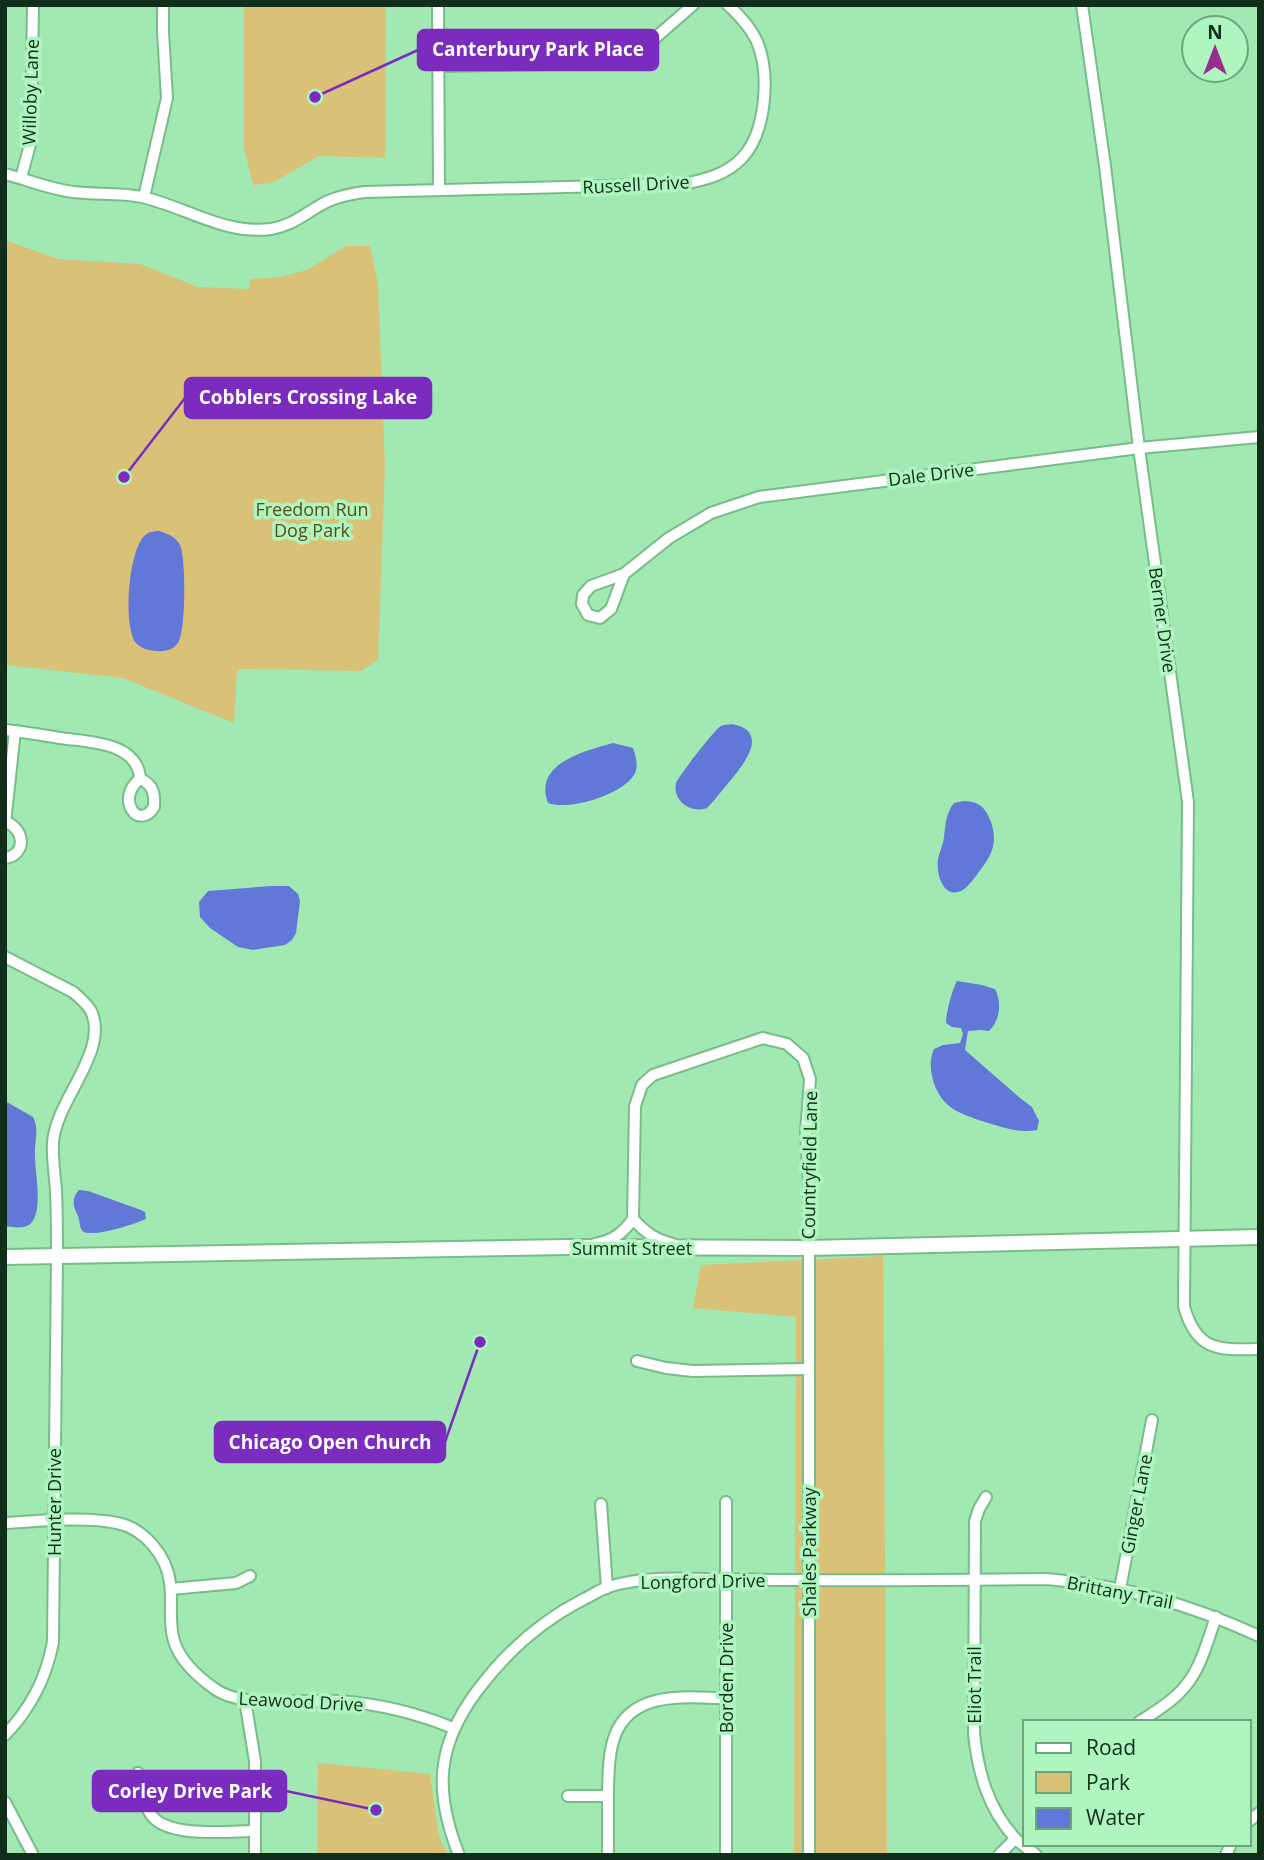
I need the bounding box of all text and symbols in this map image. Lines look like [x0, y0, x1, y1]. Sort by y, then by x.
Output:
north arrow [1180, 14, 1250, 84]
text: N [1207, 19, 1223, 45]
callout: Canterbury Park Place [418, 30, 658, 70]
text: Canterbury Park Place [432, 36, 644, 62]
street label: Willoby Lane [16, 38, 44, 146]
street label: Russell Drive [582, 169, 690, 199]
callout: Cobblers Crossing Lake [185, 378, 431, 418]
text: Cobblers Crossing Lake [199, 384, 417, 410]
street label: Dale Drive [887, 457, 975, 491]
park label: Freedom Run Dog Park [255, 497, 369, 542]
street label: Berner Drive [1144, 566, 1182, 674]
street label: Countryfield Lane [796, 1091, 822, 1239]
street label: Summit Street [572, 1236, 692, 1260]
callout: Chicago Open Church [215, 1422, 445, 1462]
text: Chicago Open Church [229, 1429, 431, 1455]
street label: Hunter Drive [42, 1448, 66, 1556]
street label: Ginger Lane [1115, 1452, 1157, 1556]
street label: Shales Parkway [797, 1486, 821, 1617]
street label: Longford Drive [640, 1568, 766, 1594]
street label: Brittany Trail [1065, 1570, 1175, 1614]
street label: Borden Drive [714, 1623, 738, 1733]
street label: Eliot Trail [962, 1646, 986, 1724]
street label: Leawood Drive [238, 1686, 364, 1716]
legend [1023, 1720, 1250, 1846]
text: Road [1086, 1733, 1136, 1761]
text: Park [1086, 1768, 1130, 1796]
callout: Corley Drive Park [93, 1771, 286, 1811]
text: Corley Drive Park [108, 1778, 272, 1804]
text: Water [1086, 1803, 1145, 1831]

